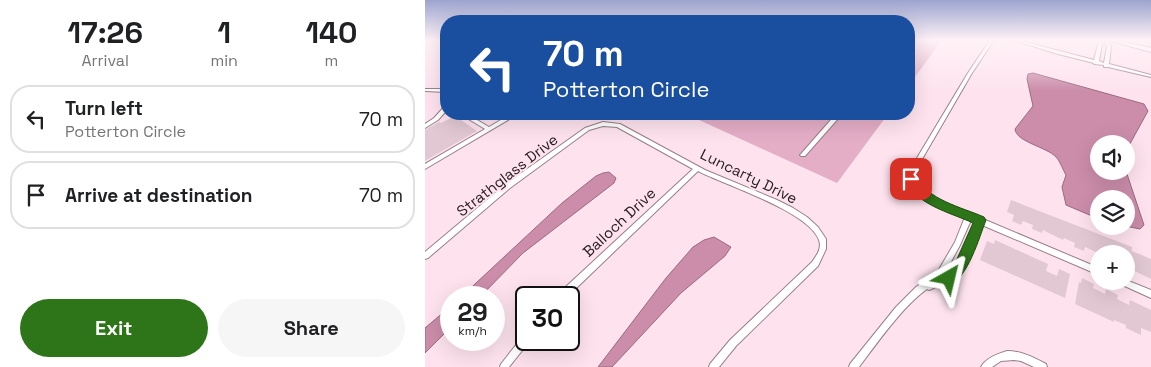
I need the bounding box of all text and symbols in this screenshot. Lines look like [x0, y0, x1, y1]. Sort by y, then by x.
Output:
text: 17:26 [67, 13, 143, 52]
text: 1 [217, 13, 231, 52]
text: 140 [305, 13, 357, 52]
text: 70 m [543, 32, 624, 76]
icon: left [460, 35, 525, 100]
text: Arrival [81, 50, 129, 71]
text: min [210, 50, 238, 71]
text: m [325, 50, 338, 71]
text: Potterton Circle [543, 75, 709, 103]
text: Turn left [65, 96, 143, 121]
icon: left [22, 105, 50, 133]
text: 70 m [359, 107, 403, 132]
text: Potterton Circle [65, 121, 186, 142]
street label: Strathglass Drive [453, 130, 561, 220]
map controls [1090, 135, 1135, 290]
button: sound [1090, 135, 1135, 180]
street label: Luncarty Drive [697, 144, 801, 208]
pin [890, 158, 932, 200]
icon: arrive [897, 165, 925, 193]
icon: arrive [22, 181, 50, 209]
text: Arrive at destination [65, 183, 253, 208]
text: 70 m [359, 183, 403, 208]
street label: Balloch Drive [578, 183, 660, 261]
button: layers [1090, 190, 1135, 235]
button: + [1090, 245, 1135, 290]
position arrow [922, 251, 974, 303]
speed limit sign: 30 [515, 286, 580, 351]
text: 29 [457, 296, 488, 328]
button: Exit [20, 299, 208, 357]
button: Share [218, 299, 405, 357]
text: km/h [458, 323, 487, 339]

